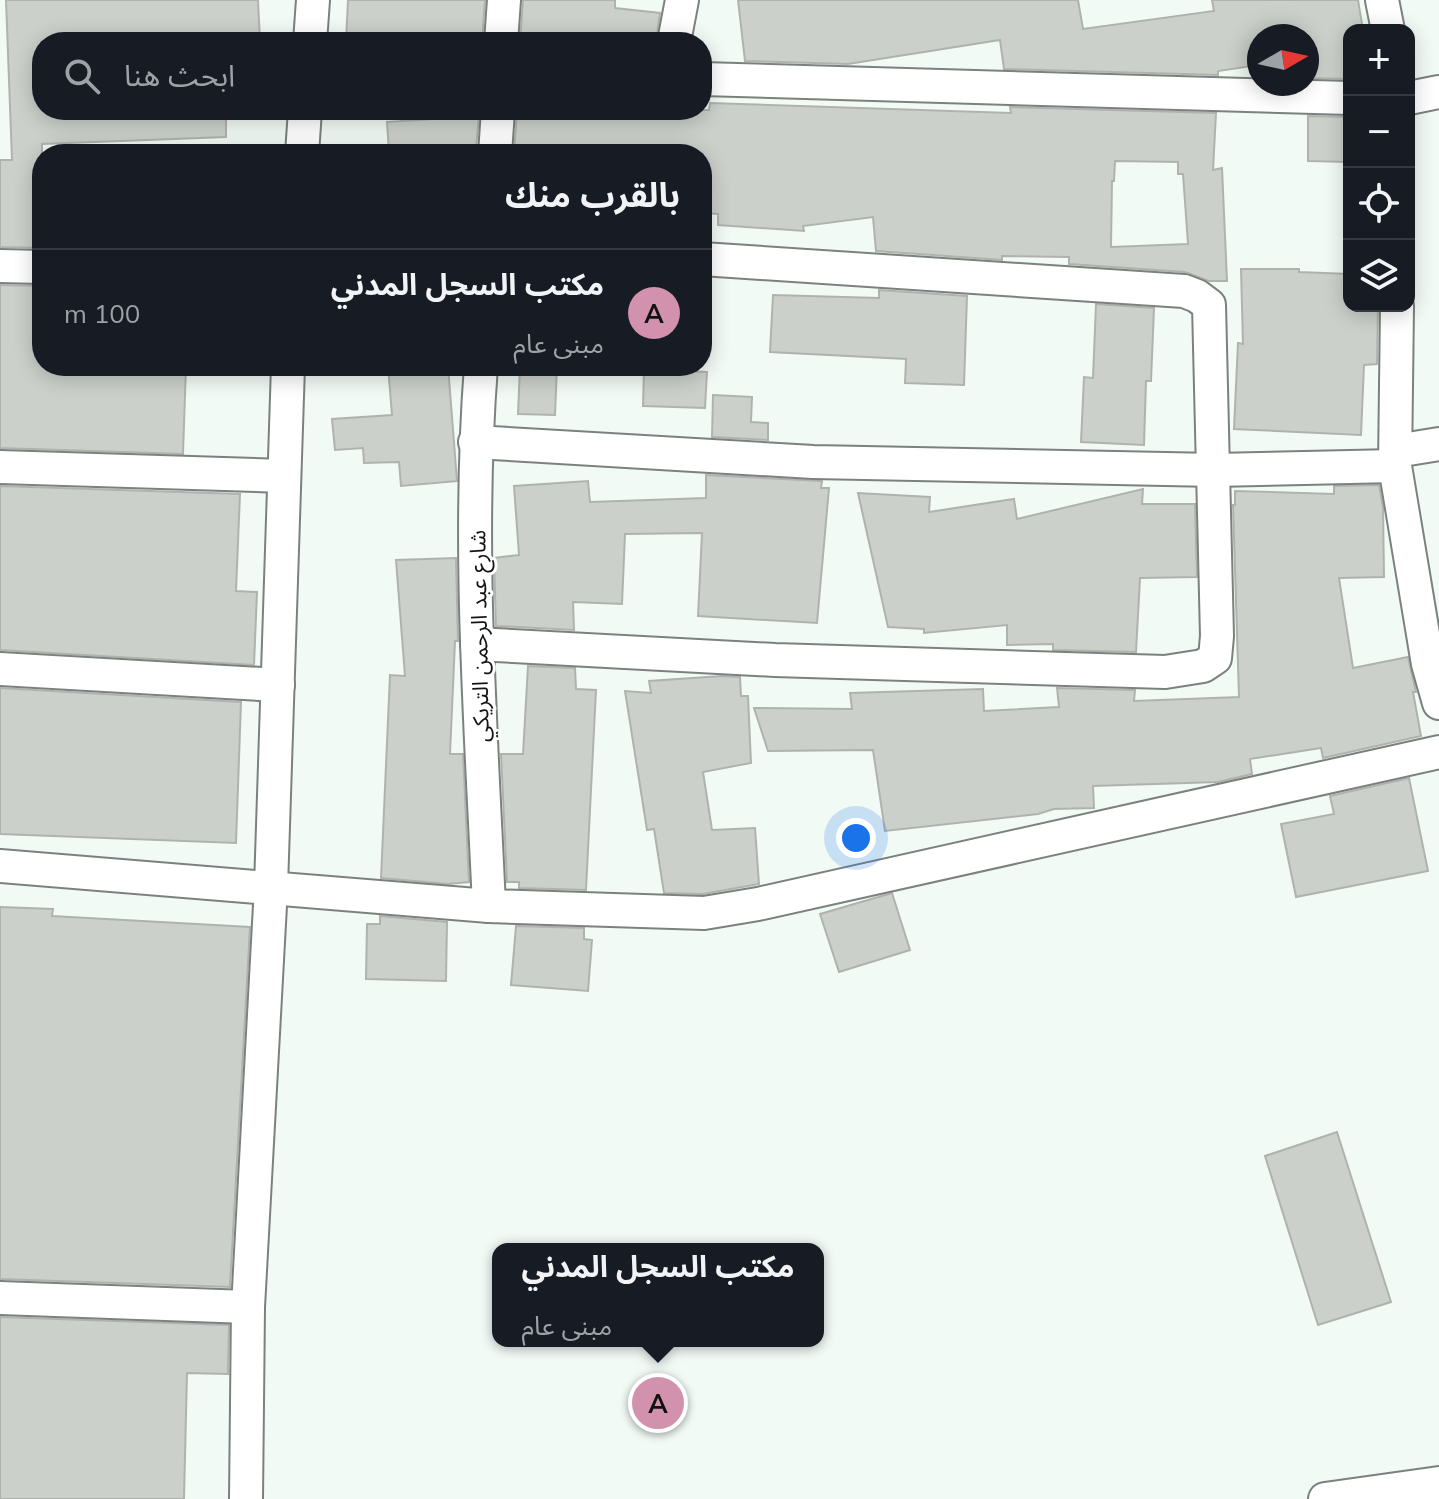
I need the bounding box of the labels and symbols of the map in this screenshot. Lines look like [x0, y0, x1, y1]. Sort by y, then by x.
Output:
north arrow [1247, 24, 1319, 96]
street label: شارع عبد الرحمن التريكي [463, 530, 498, 742]
your location [836, 818, 876, 858]
pin: A [632, 1373, 684, 1433]

